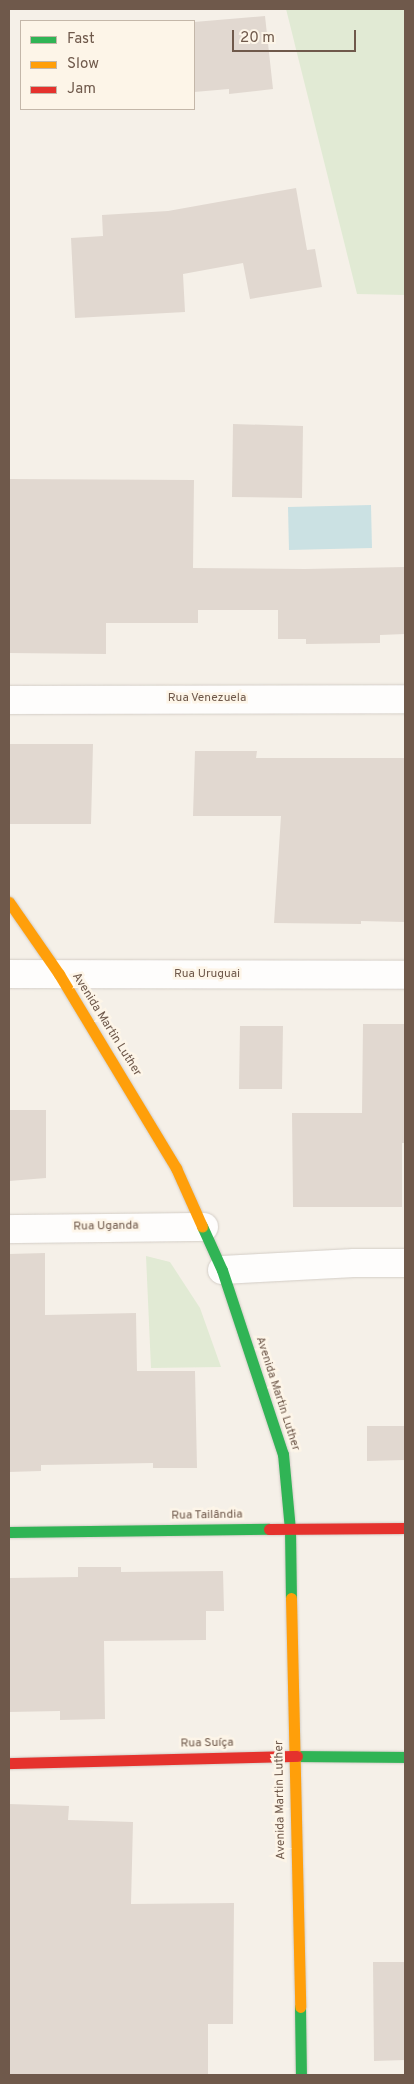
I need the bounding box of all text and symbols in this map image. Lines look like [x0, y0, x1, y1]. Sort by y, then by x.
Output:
legend [20, 20, 195, 110]
scale bar [234, 20, 358, 52]
text: 20 m [240, 29, 275, 48]
text: Fast [67, 30, 95, 49]
text: Slow [67, 55, 99, 74]
text: Jam [67, 80, 96, 99]
street label: Rua Venezuela [168, 692, 246, 706]
street label: Rua Uruguai [174, 968, 240, 982]
street label: Avenida Martin Luther [68, 971, 144, 1079]
street label: Rua Uganda [73, 1219, 139, 1235]
street label: Avenida Martin Luther [252, 1335, 302, 1453]
street label: Rua Tailândia [171, 1508, 243, 1524]
street label: Rua Suíça [180, 1736, 234, 1752]
street label: Avenida Martin Luther [273, 1740, 289, 1860]

